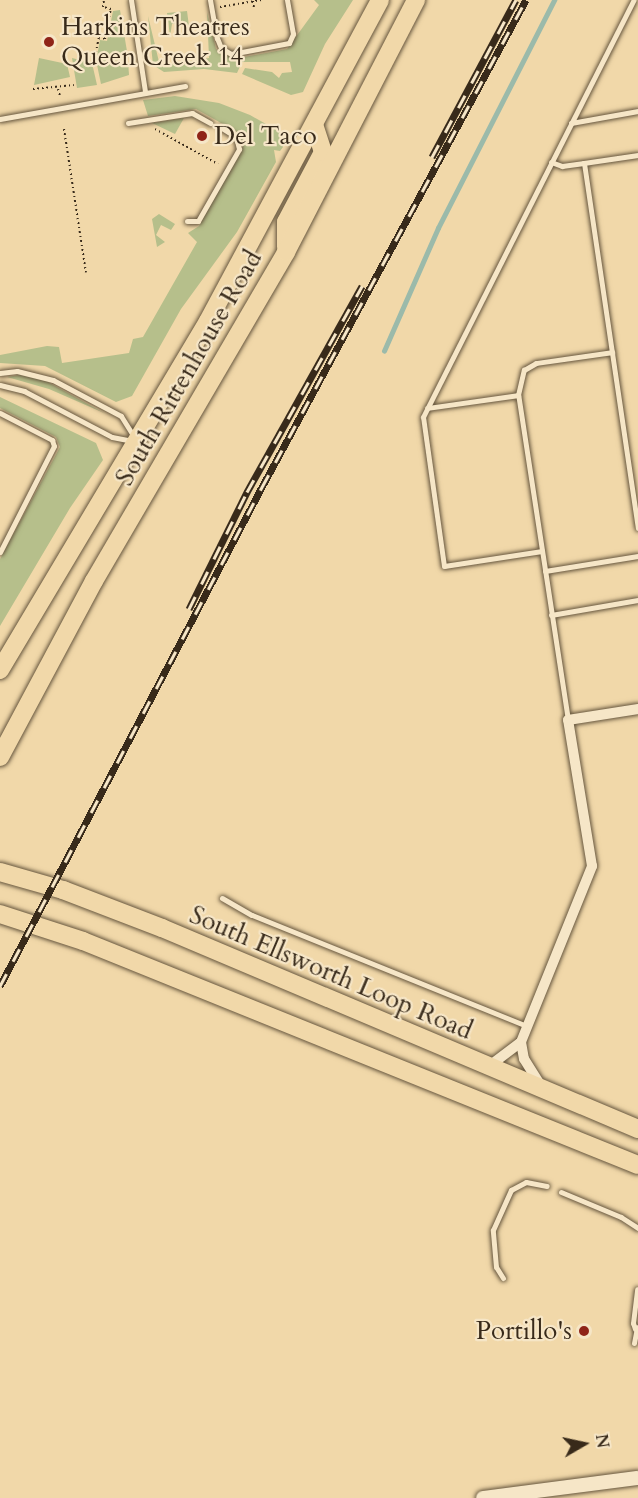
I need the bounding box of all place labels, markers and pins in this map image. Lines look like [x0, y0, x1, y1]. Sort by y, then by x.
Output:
place label: Harkins Theatres Queen Creek 14 [61, 11, 250, 72]
marker: Harkins Theatres Queen Creek 14 [42, 35, 56, 49]
place label: Del Taco [214, 120, 317, 152]
marker: Del Taco [195, 129, 209, 143]
place label: Portillo's [476, 1315, 572, 1347]
marker: Portillo's [577, 1324, 591, 1338]

